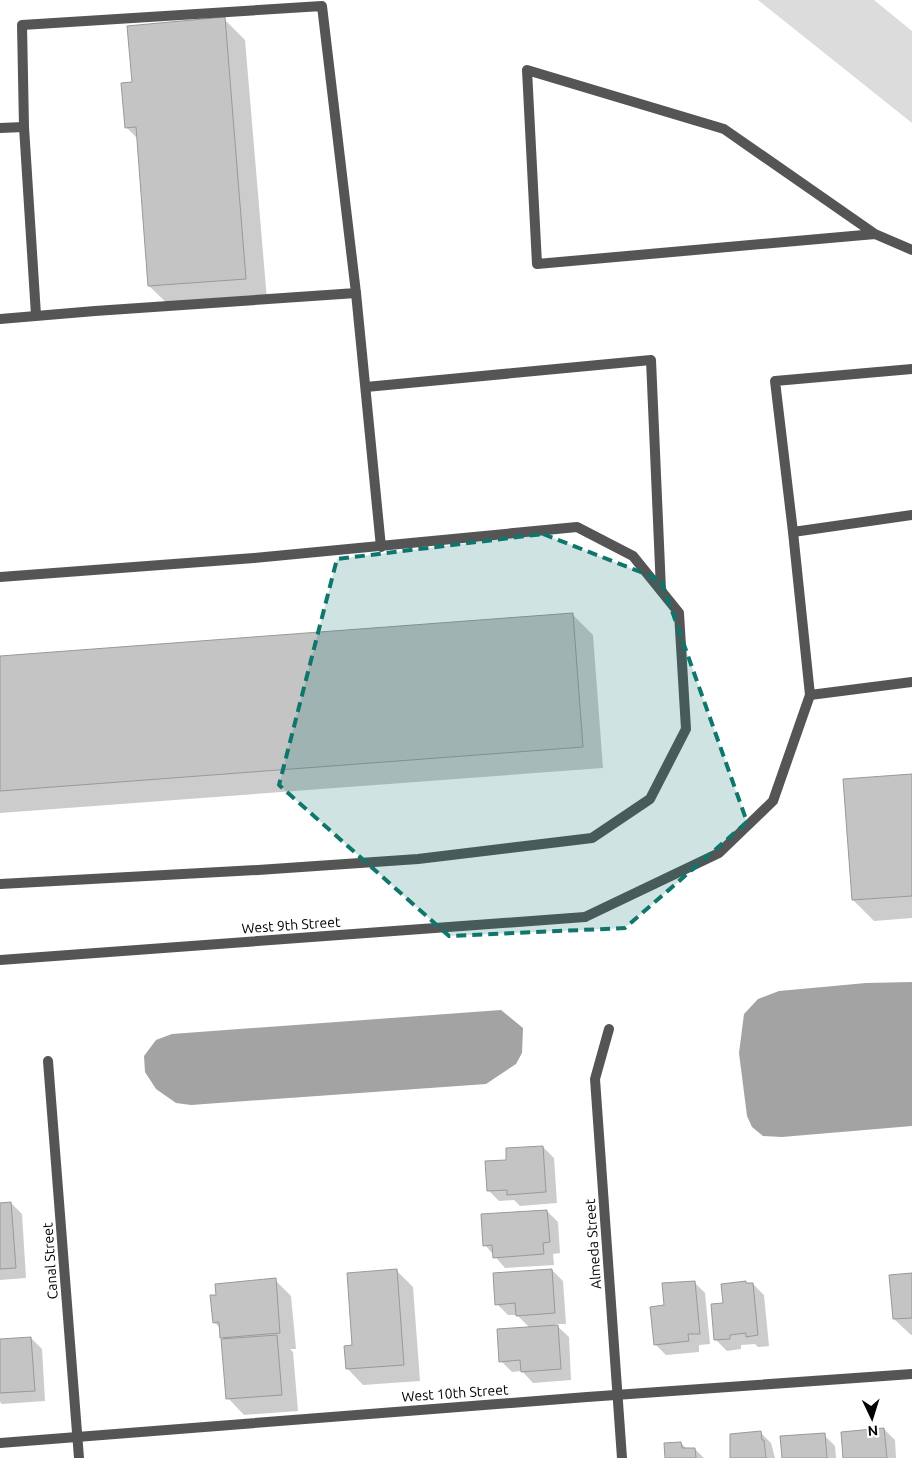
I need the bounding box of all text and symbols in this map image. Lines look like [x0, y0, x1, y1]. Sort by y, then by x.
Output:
street label: West 9th Street [241, 914, 341, 936]
street label: Almeda Street [582, 1198, 604, 1290]
street label: Canal Street [39, 1222, 61, 1300]
street label: West 10th Street [401, 1381, 509, 1405]
north arrow [847, 1393, 897, 1443]
text: N [867, 1423, 879, 1439]

